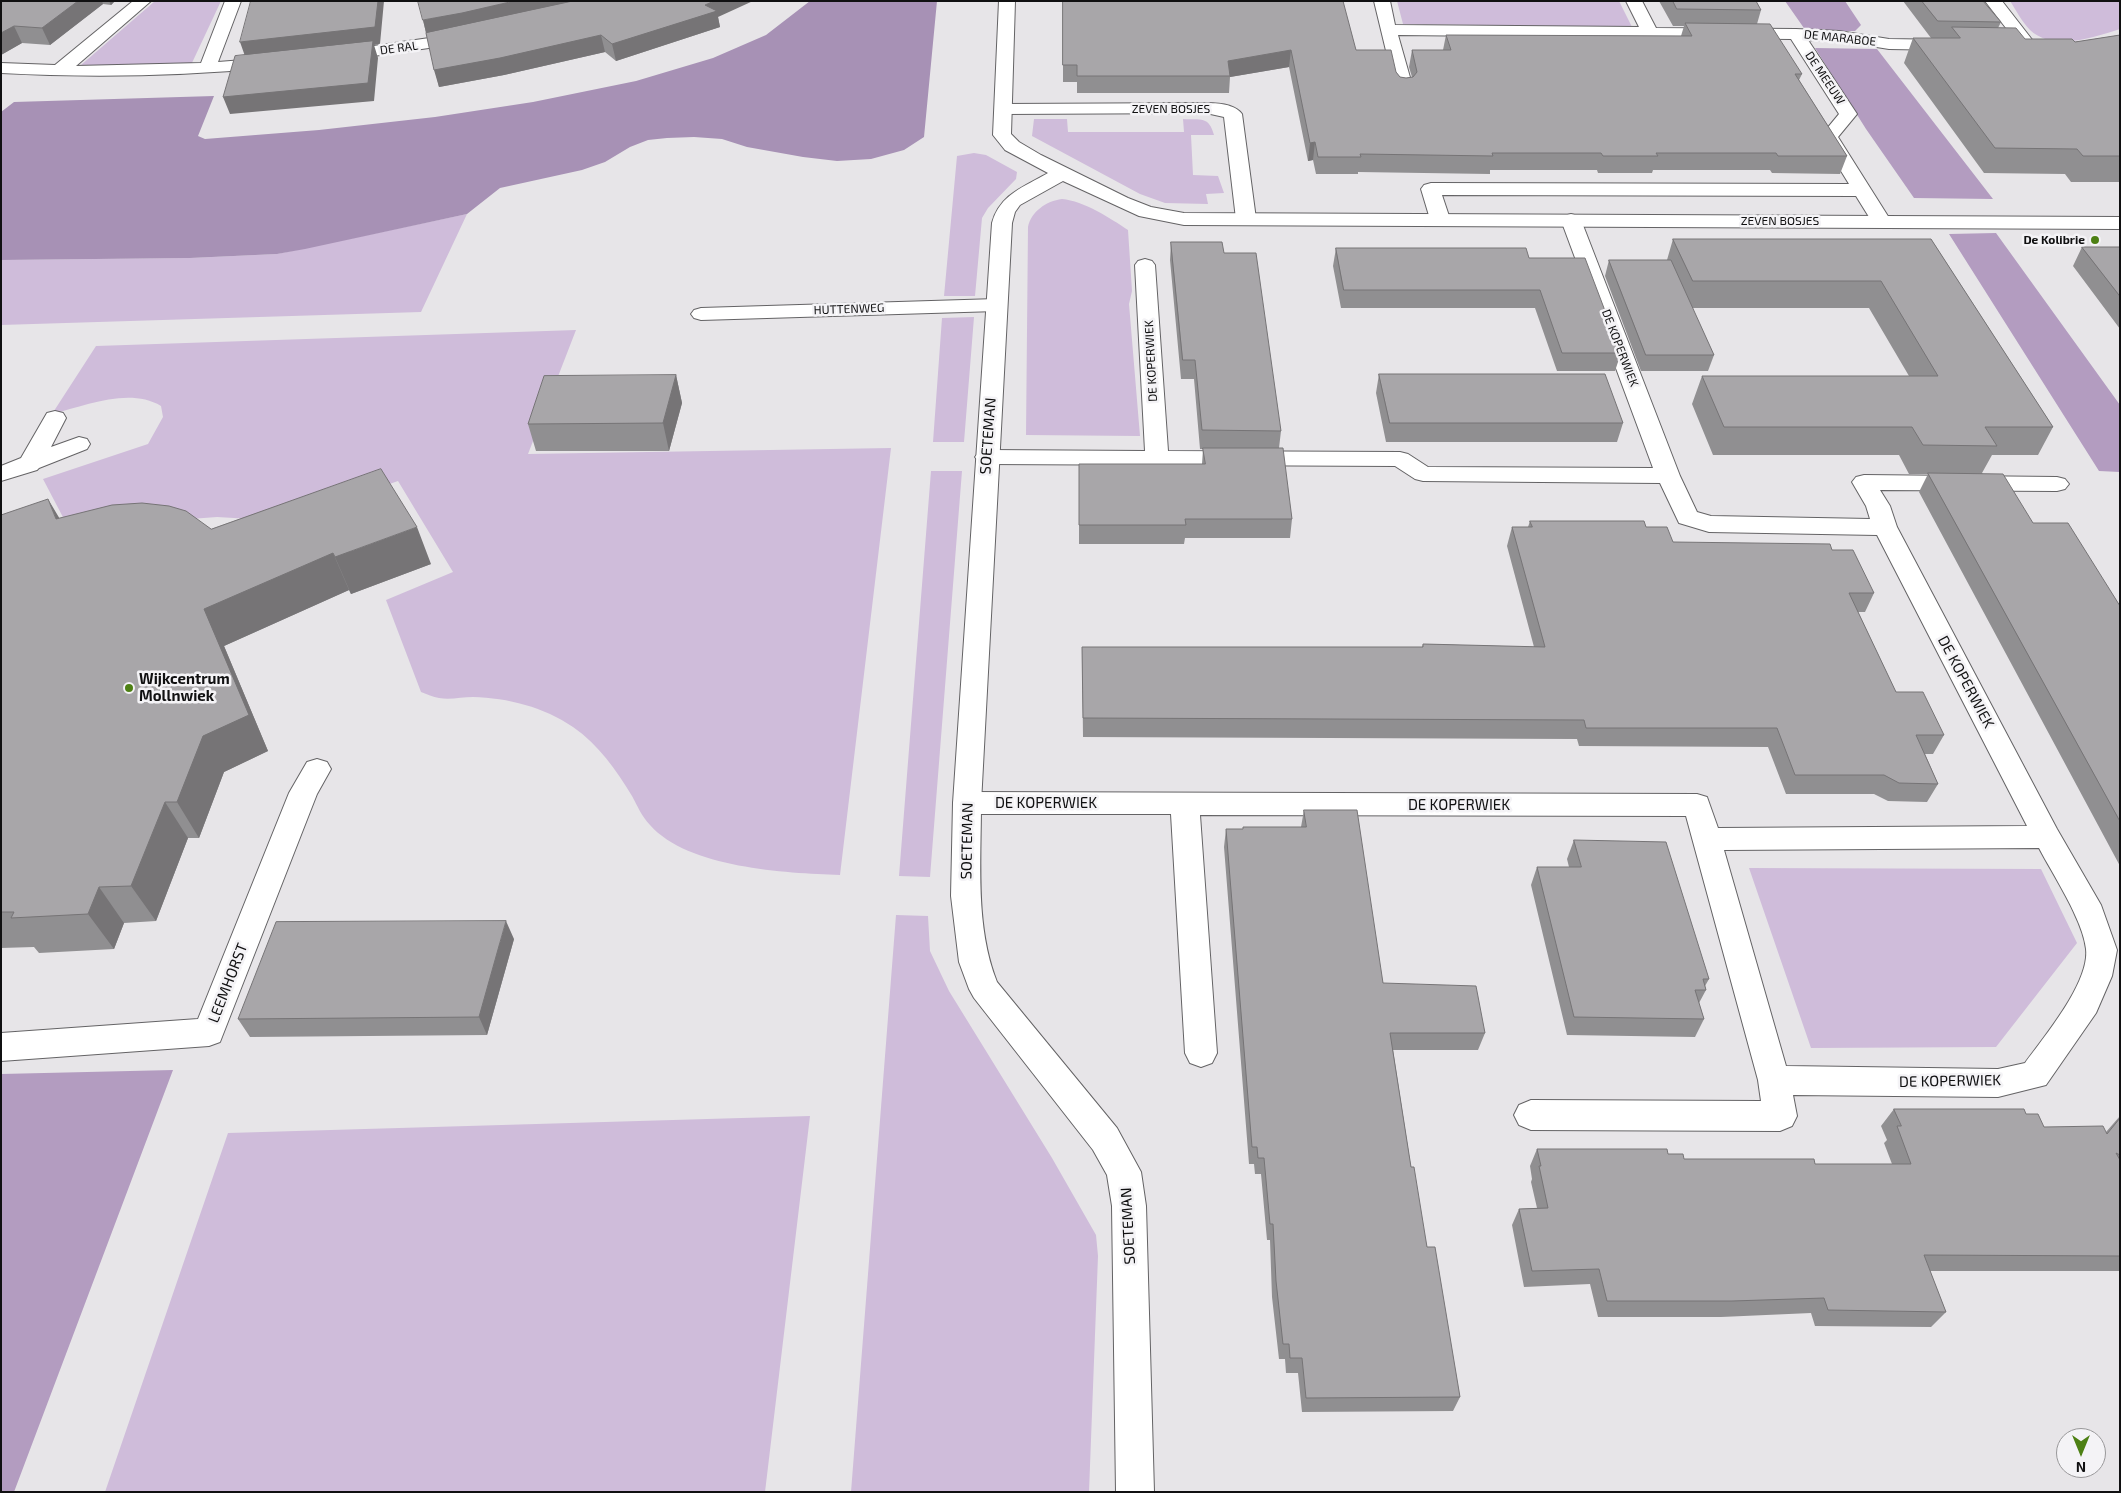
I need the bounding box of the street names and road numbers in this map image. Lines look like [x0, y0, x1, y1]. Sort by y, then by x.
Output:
street label: DE MARABOE [1803, 27, 1877, 49]
street label: DE RAL [379, 38, 419, 58]
street label: DE MEEUW [1802, 49, 1848, 107]
street label: ZEVEN BOSJES [1132, 102, 1210, 116]
street label: ZEVEN BOSJES [1741, 214, 1819, 228]
street label: HUTTENWEG [813, 301, 885, 317]
street label: DE KOPERWIEK [1599, 307, 1641, 389]
street label: DE KOPERWIEK [1142, 320, 1160, 402]
street label: SOETEMAN [976, 397, 1000, 475]
street label: DE KOPERWIEK [1934, 633, 1998, 731]
street label: DE KOPERWIEK [995, 794, 1097, 812]
street label: DE KOPERWIEK [1408, 796, 1510, 814]
street label: SOETEMAN [957, 802, 977, 880]
street label: LEEMHORST [205, 941, 251, 1025]
street label: DE KOPERWIEK [1899, 1071, 2001, 1091]
street label: SOETEMAN [1117, 1187, 1139, 1265]

